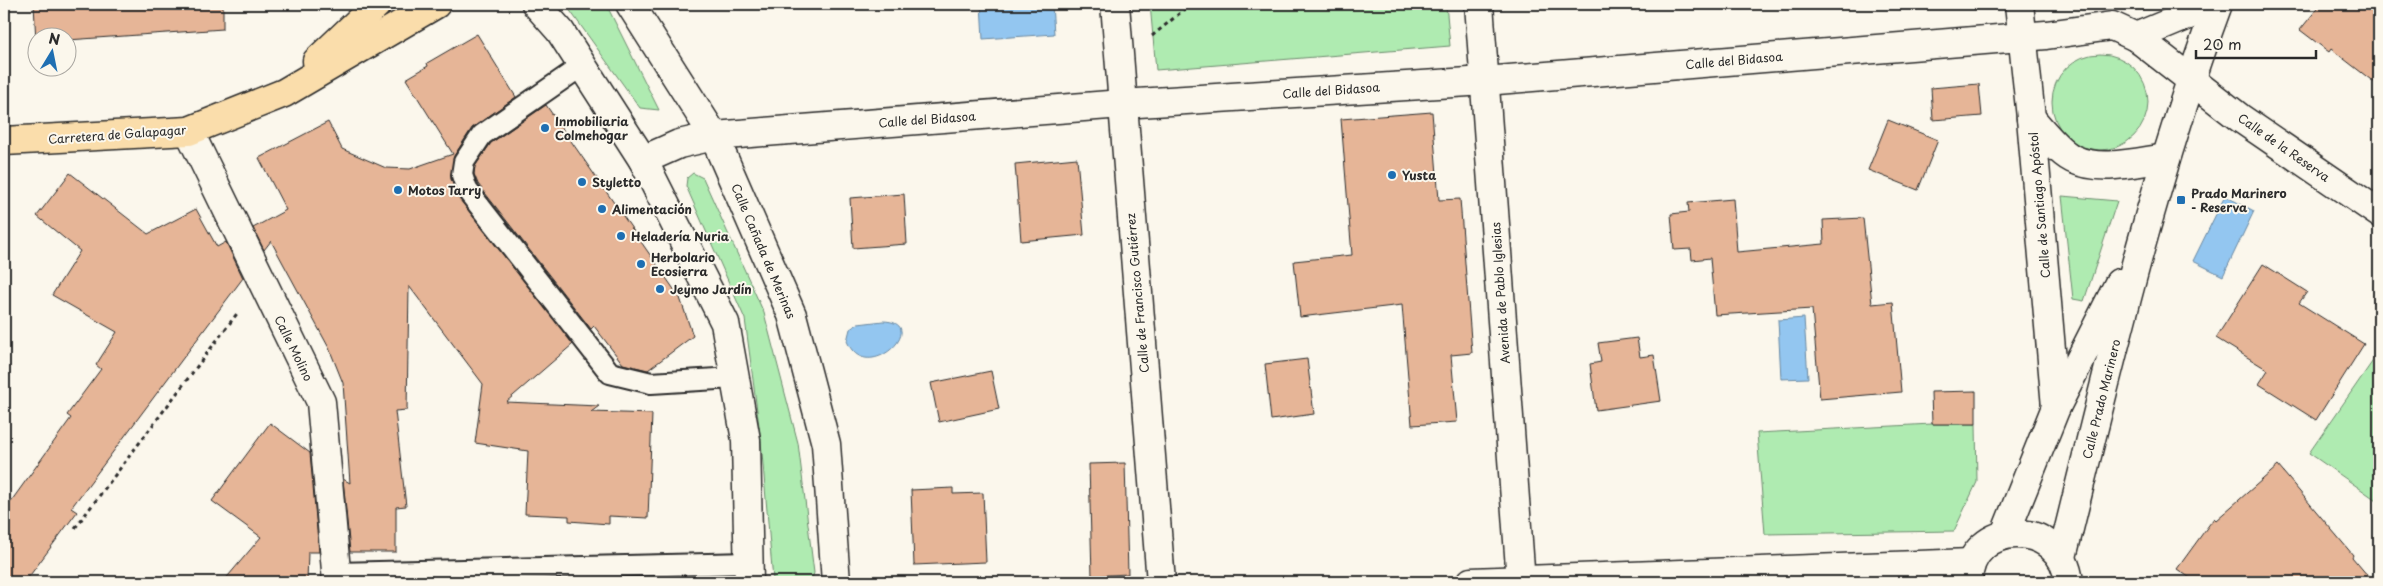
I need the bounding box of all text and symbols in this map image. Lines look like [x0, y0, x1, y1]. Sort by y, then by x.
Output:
text: N [47, 27, 62, 50]
north arrow [28, 28, 78, 78]
scale bar [2196, 28, 2316, 60]
text: 20 m [2203, 32, 2242, 55]
street label: Calle del Bidasoa [1685, 47, 1784, 73]
street label: Calle del Bidasoa [1282, 78, 1381, 102]
street label: Calle del Bidasoa [878, 107, 977, 131]
street label: Calle de la Reserva [2234, 109, 2334, 186]
place label: Inmobiliaria Colmehogar [555, 112, 629, 144]
street label: Carretera de Galapagar [47, 120, 187, 148]
marker: Inmobiliaria Colmehogar [539, 122, 551, 134]
street label: Calle de Santiago Apóstol [2024, 131, 2054, 279]
place label: Yusta [1402, 166, 1436, 184]
marker: Yusta [1386, 169, 1398, 181]
place label: Styletto [592, 173, 641, 191]
marker: Styletto [576, 176, 588, 188]
place label: Motos Tarry [408, 181, 481, 199]
street label: Calle Cañada de Merinas [727, 181, 801, 322]
marker: Motos Tarry [392, 184, 404, 196]
place label: Prado Marinero - Reserva [2191, 184, 2286, 216]
marker: Prado Marinero - Reserva [2175, 194, 2187, 206]
place label: Alimentación [611, 200, 692, 218]
marker: Alimentación [596, 203, 608, 215]
street label: Calle de Francisco Gutiérrez [1121, 212, 1153, 374]
street label: Avenida de Pablo Iglesias [1486, 221, 1514, 365]
place label: Heladería Nuria [631, 227, 730, 245]
marker: Heladería Nuria [615, 230, 627, 242]
place label: Herbolario Ecosierra [651, 248, 715, 280]
marker: Herbolario Ecosierra [635, 258, 647, 270]
place label: Jeymo Jardín [670, 280, 752, 298]
marker: Jeymo Jardín [654, 283, 666, 295]
street label: Calle Molino [270, 312, 318, 384]
street label: Calle Prado Marinero [2077, 337, 2125, 461]

